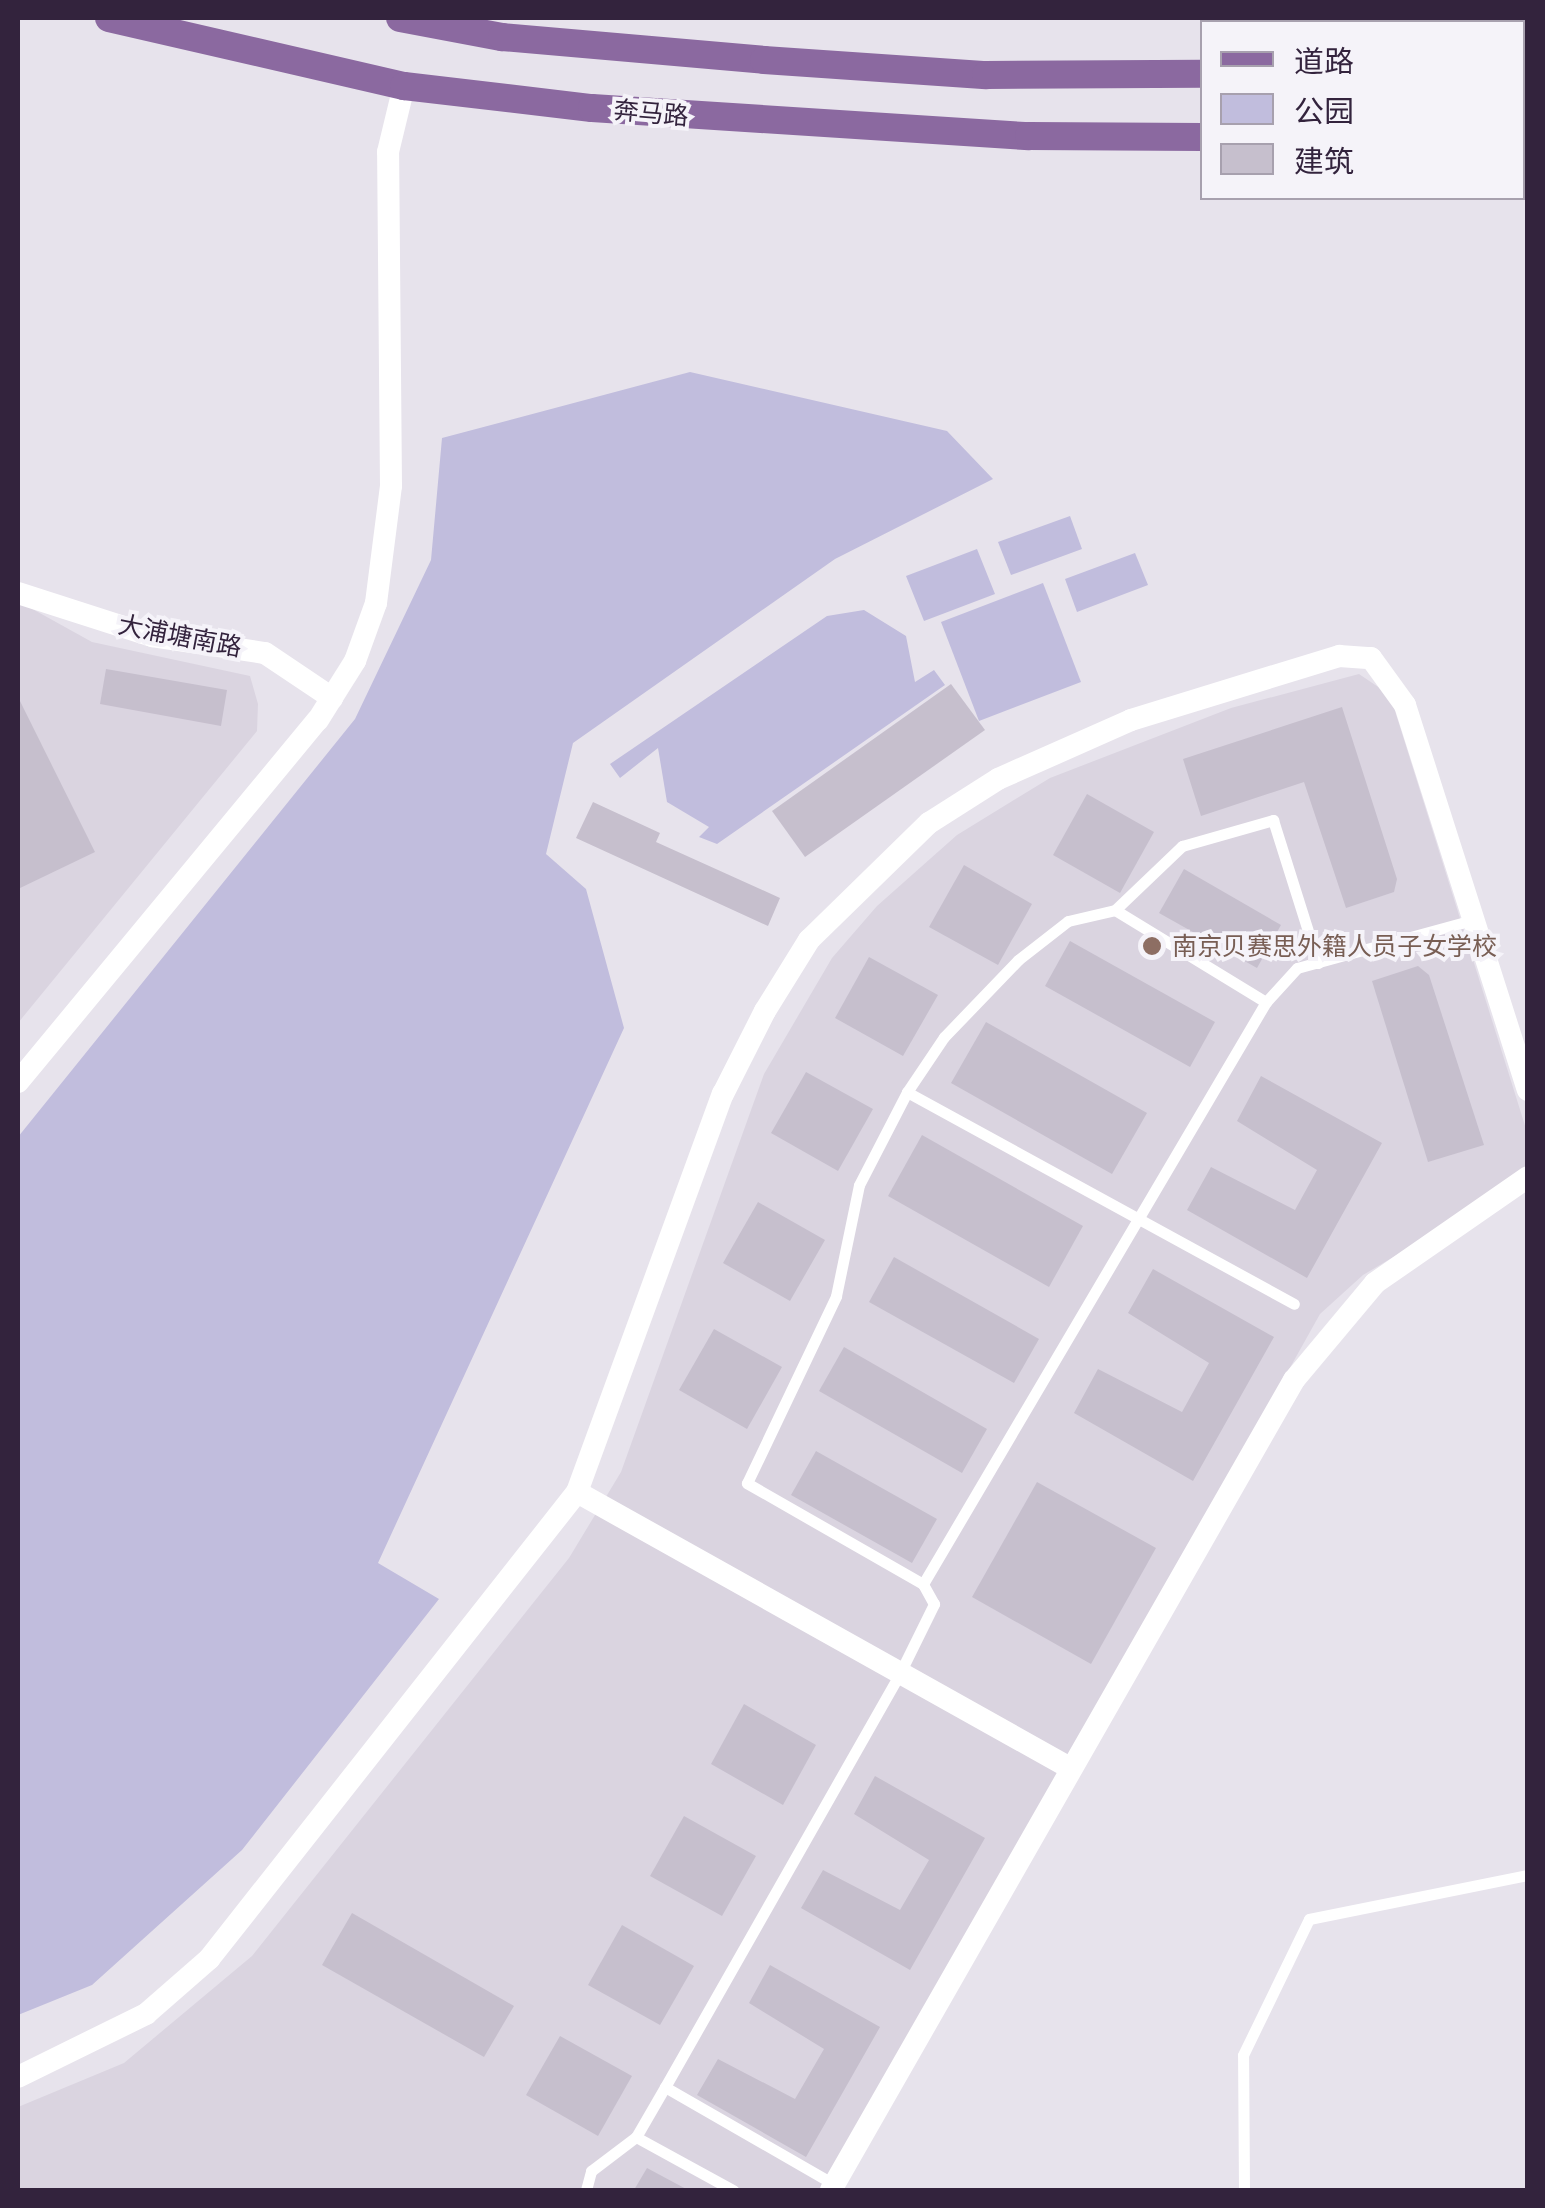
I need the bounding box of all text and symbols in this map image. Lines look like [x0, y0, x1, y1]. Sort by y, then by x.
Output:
legend [1200, 20, 1525, 200]
text: 道路 [1294, 41, 1354, 80]
text: 公园 [1294, 91, 1354, 130]
street label: 奔马路 [612, 95, 690, 131]
text: 建筑 [1294, 141, 1354, 180]
street label: 大浦塘南路 [116, 609, 244, 663]
place label: 南京贝赛思外籍人员子女学校 [1172, 931, 1497, 961]
marker: 南京贝赛思外籍人员子女学校 [1141, 935, 1163, 957]

